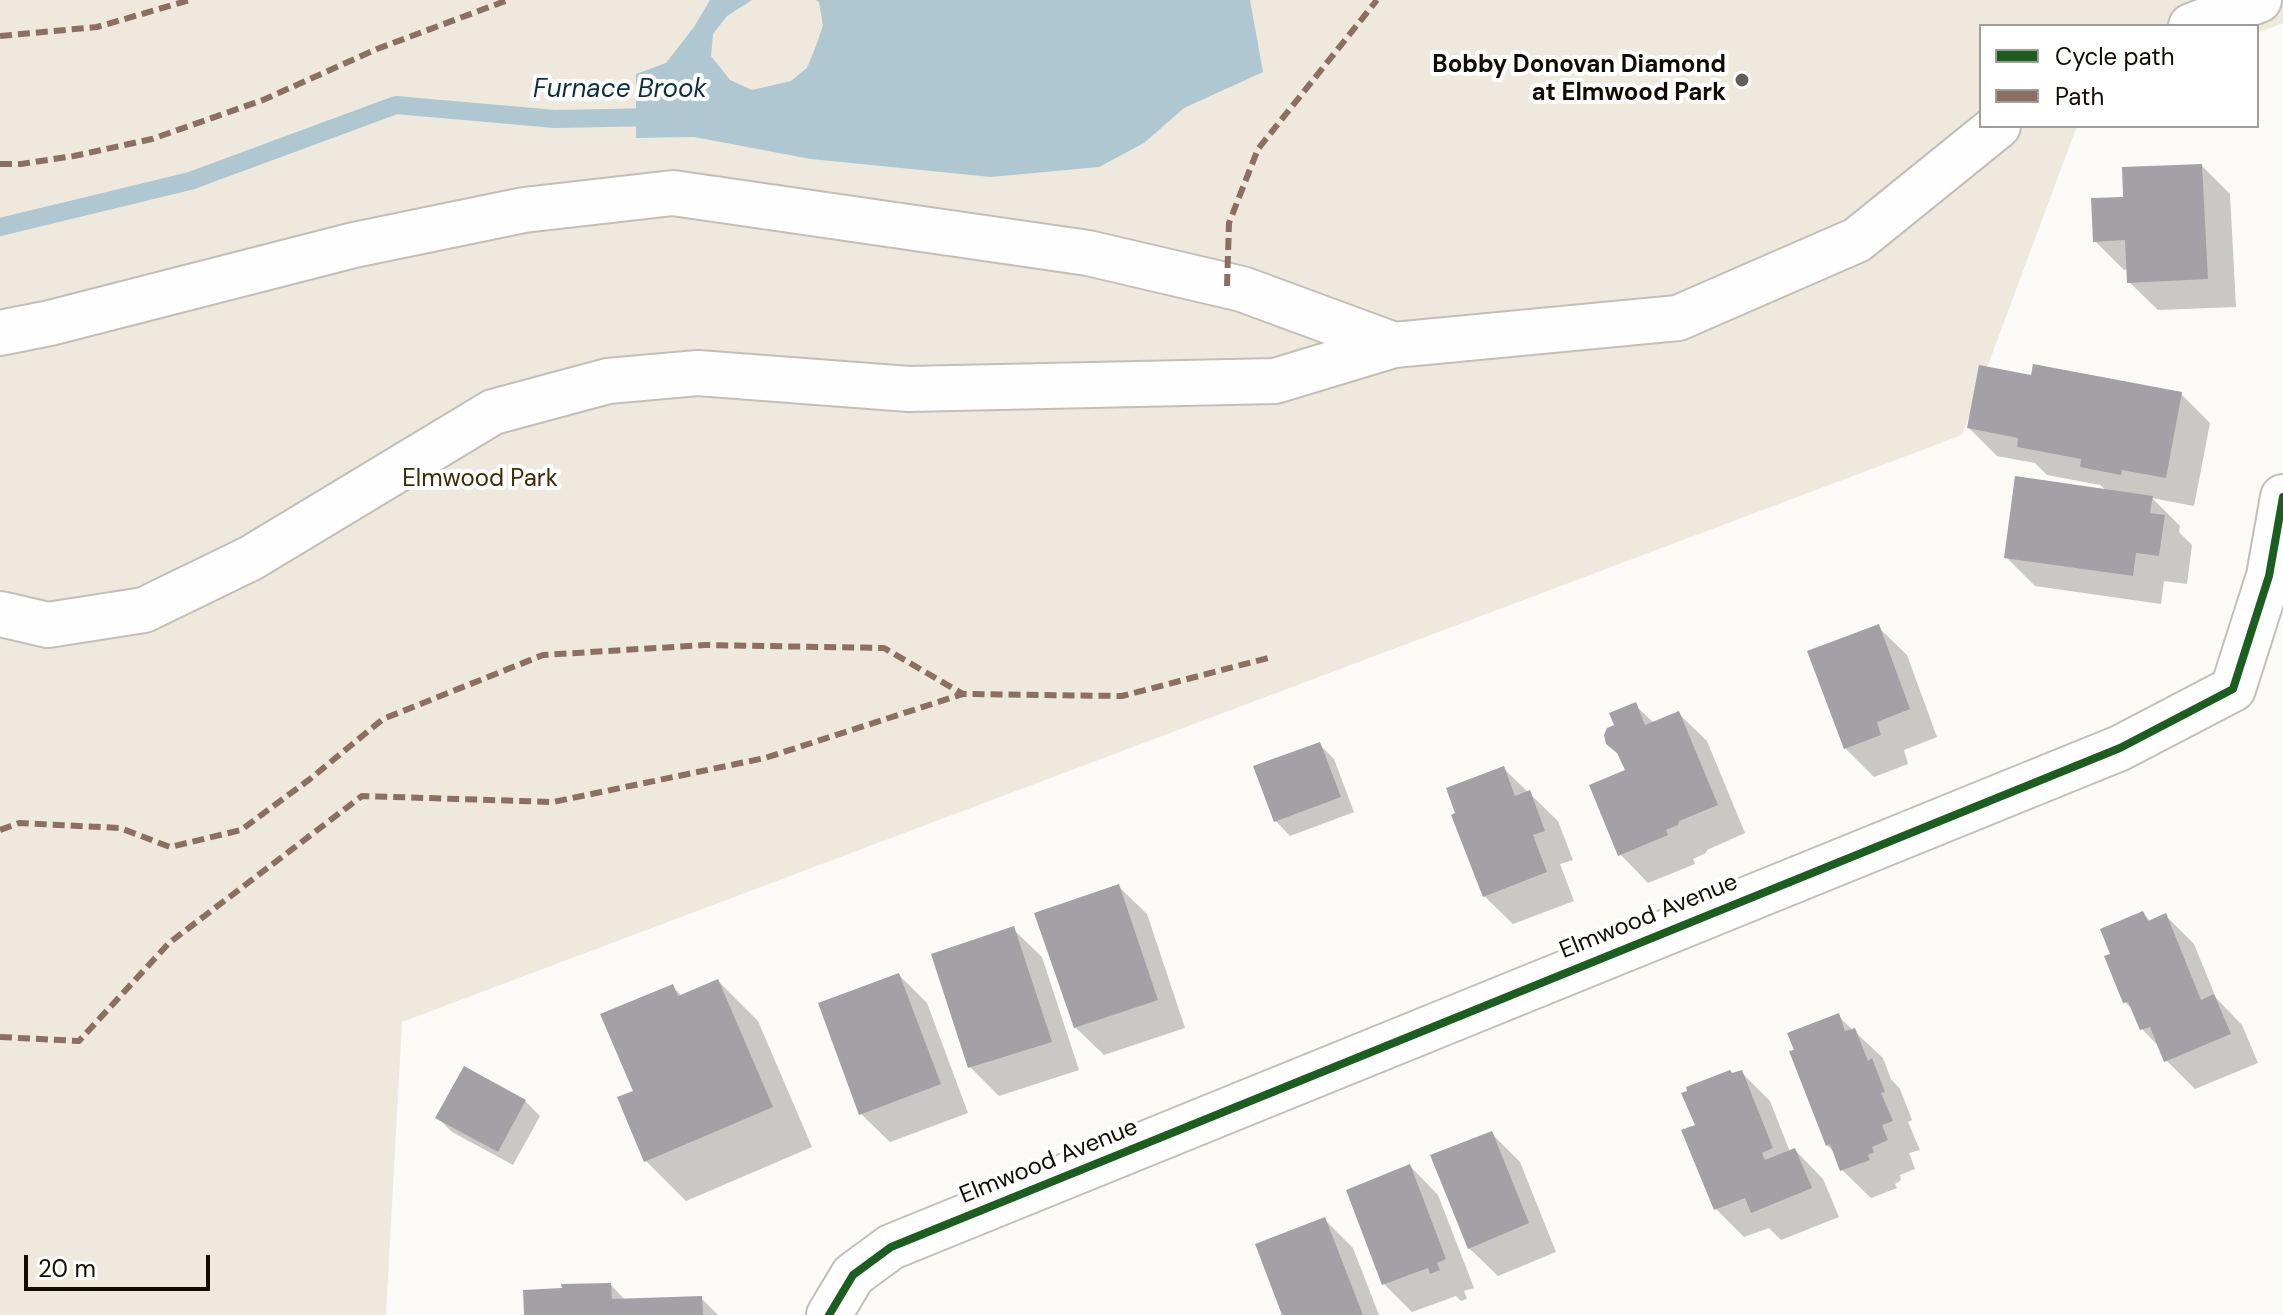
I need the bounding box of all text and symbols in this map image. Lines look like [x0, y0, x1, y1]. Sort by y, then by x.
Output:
legend [1979, 24, 2259, 128]
text: Cycle path [2055, 41, 2174, 72]
place label: Bobby Donovan Diamond at Elmwood Park [1432, 52, 1726, 108]
marker: Bobby Donovan Diamond at Elmwood Park [1733, 71, 1751, 89]
water label: Furnace Brook [533, 74, 707, 106]
text: Path [2055, 81, 2104, 112]
park label: Elmwood Park [402, 466, 558, 494]
street label: Elmwood Avenue [1556, 868, 1742, 966]
street label: Elmwood Avenue [956, 1113, 1142, 1211]
scale bar [28, 1239, 214, 1289]
text: 20 m [38, 1253, 96, 1284]

